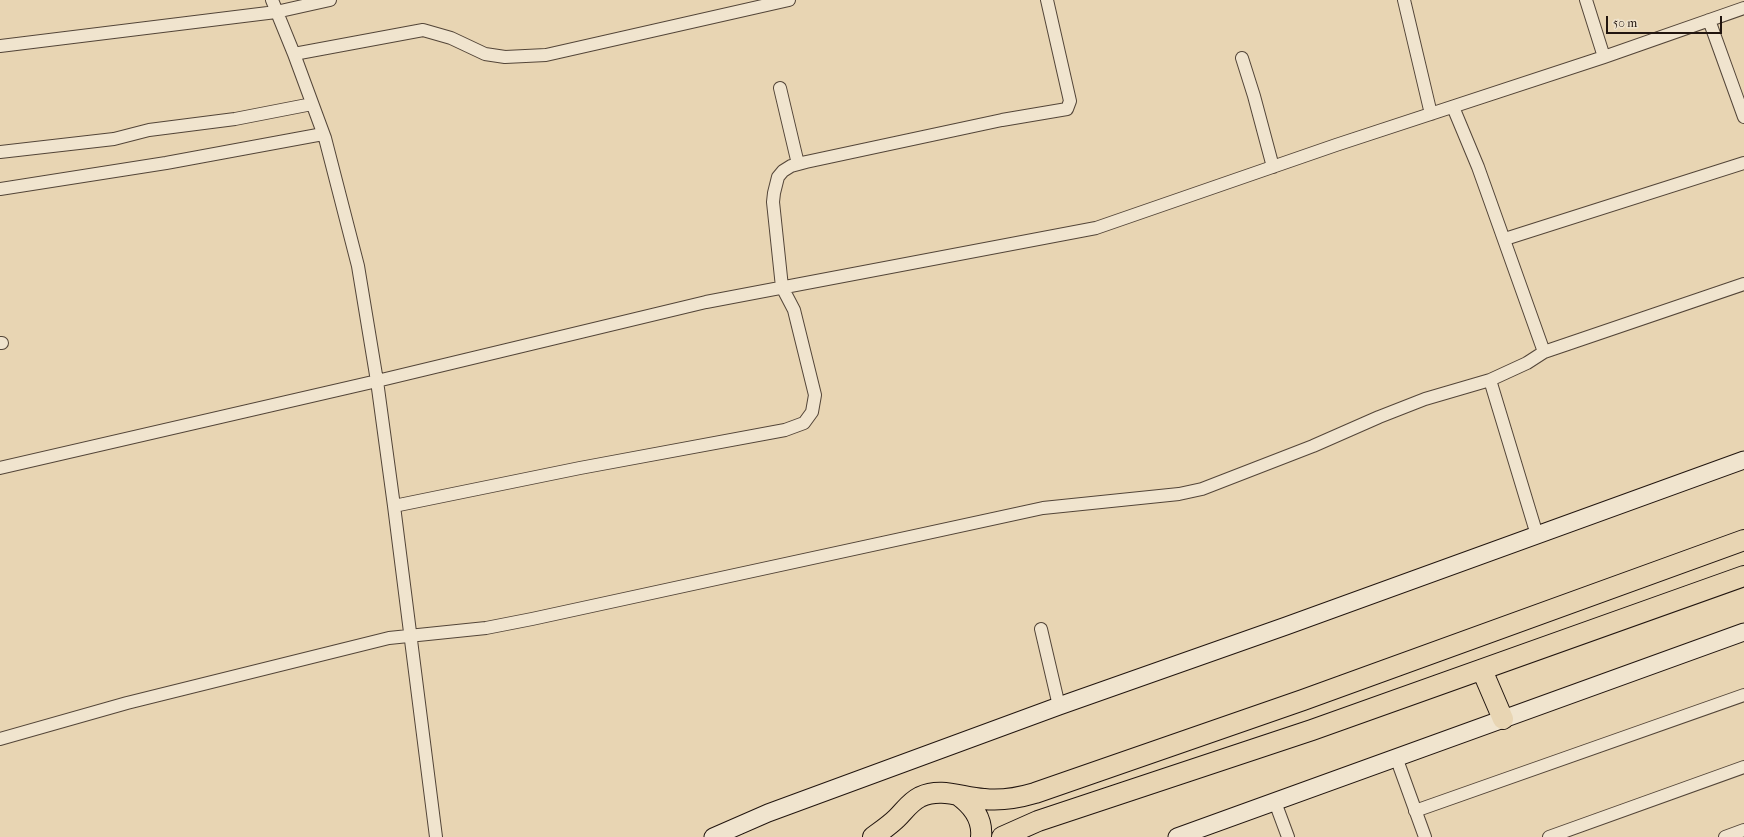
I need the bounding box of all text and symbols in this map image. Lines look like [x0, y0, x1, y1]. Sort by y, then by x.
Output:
scale bar [1608, 8, 1724, 34]
text: 50 m [1613, 16, 1637, 30]

